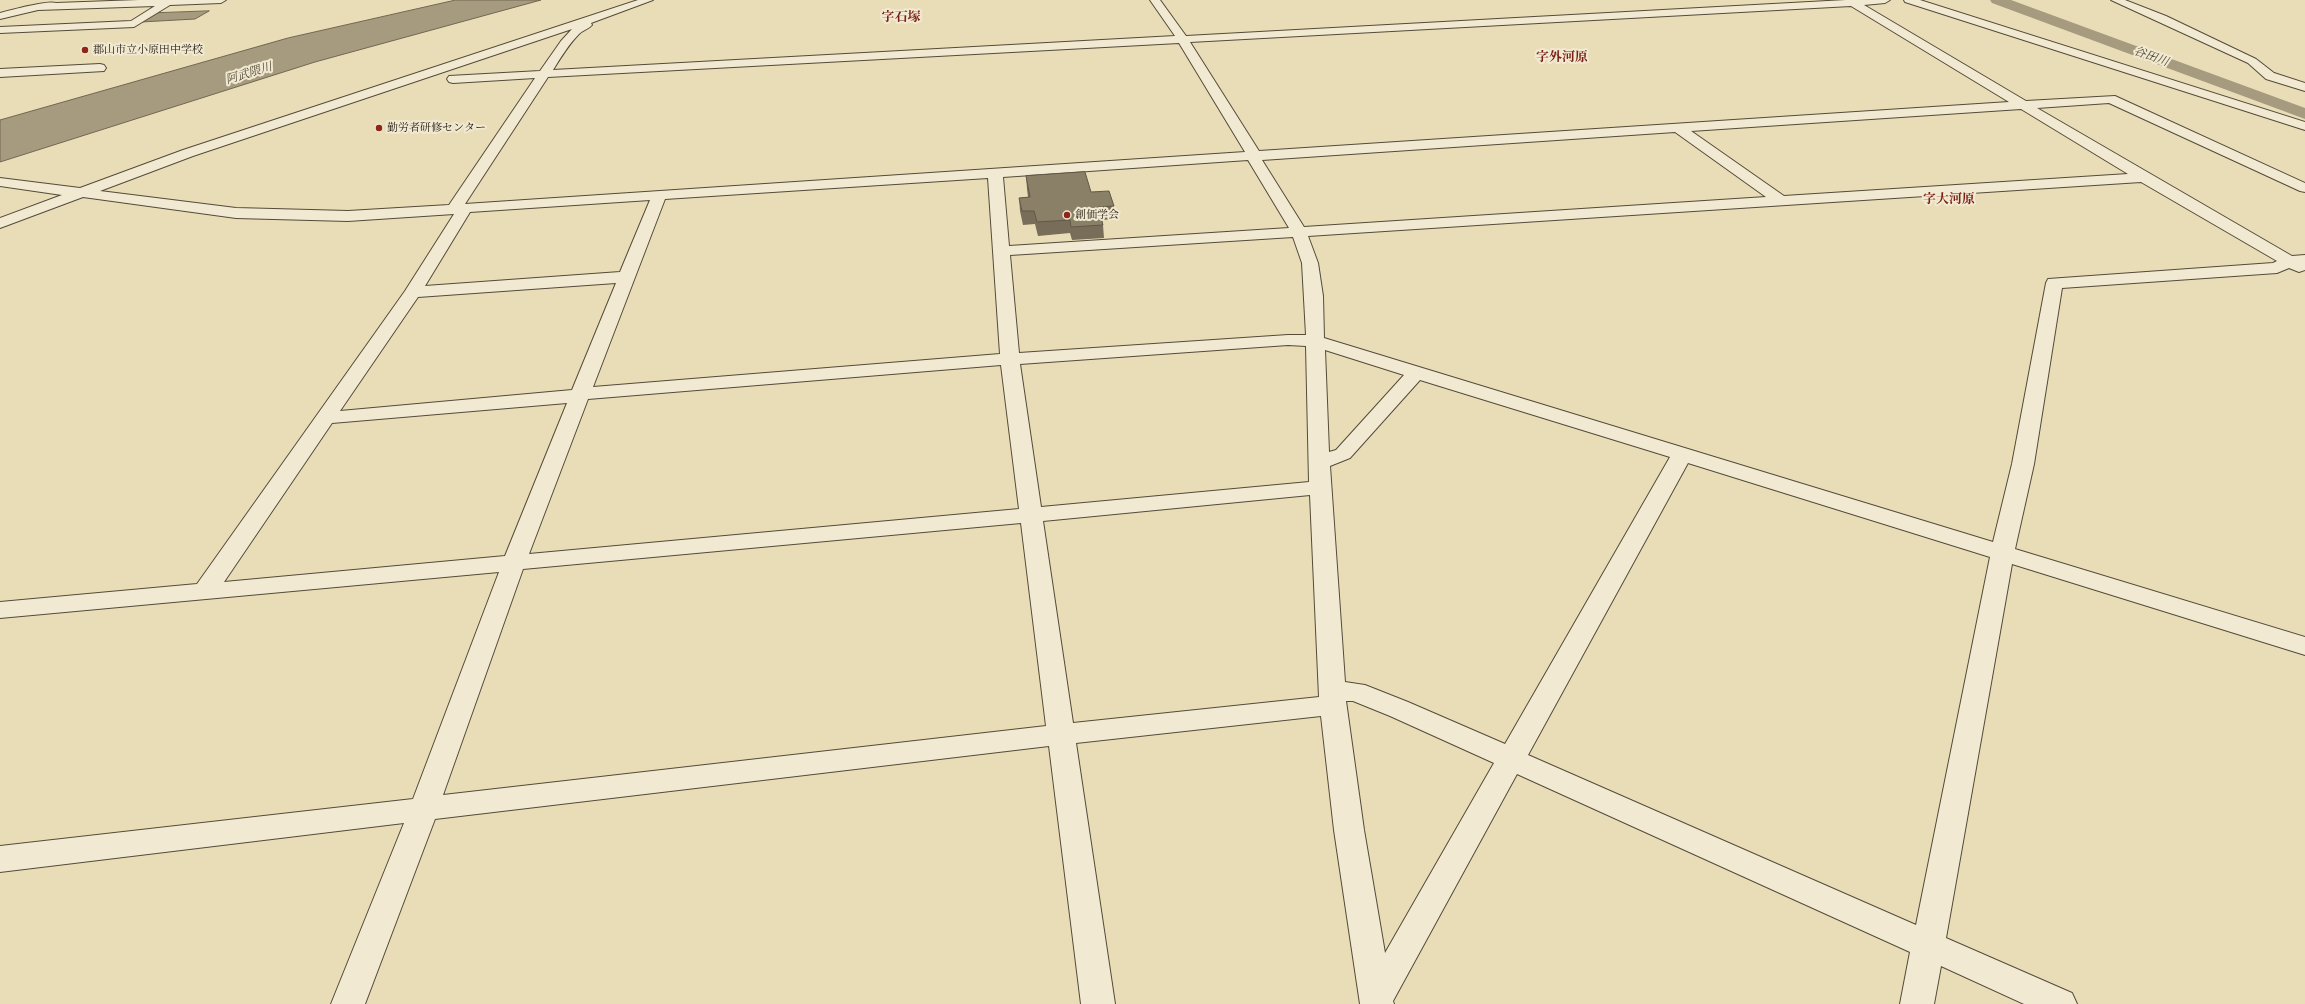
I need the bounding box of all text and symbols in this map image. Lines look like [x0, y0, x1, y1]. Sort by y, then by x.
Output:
district label: 字石塚 [882, 10, 920, 26]
place label: 郡山市立小原田中学校 [93, 43, 203, 57]
water label: 谷田川 [2132, 44, 2170, 70]
marker: 郡山市立小原田中学校 [80, 45, 90, 55]
district label: 字外河原 [1536, 50, 1588, 66]
water label: 阿武隈川 [224, 60, 274, 88]
place label: 勤労者研修センター [387, 121, 486, 135]
marker: 勤労者研修センター [374, 123, 384, 133]
district label: 字大河原 [1923, 192, 1975, 208]
place label: 創価学会 [1075, 208, 1119, 222]
marker: 創価学会 [1062, 210, 1072, 220]

